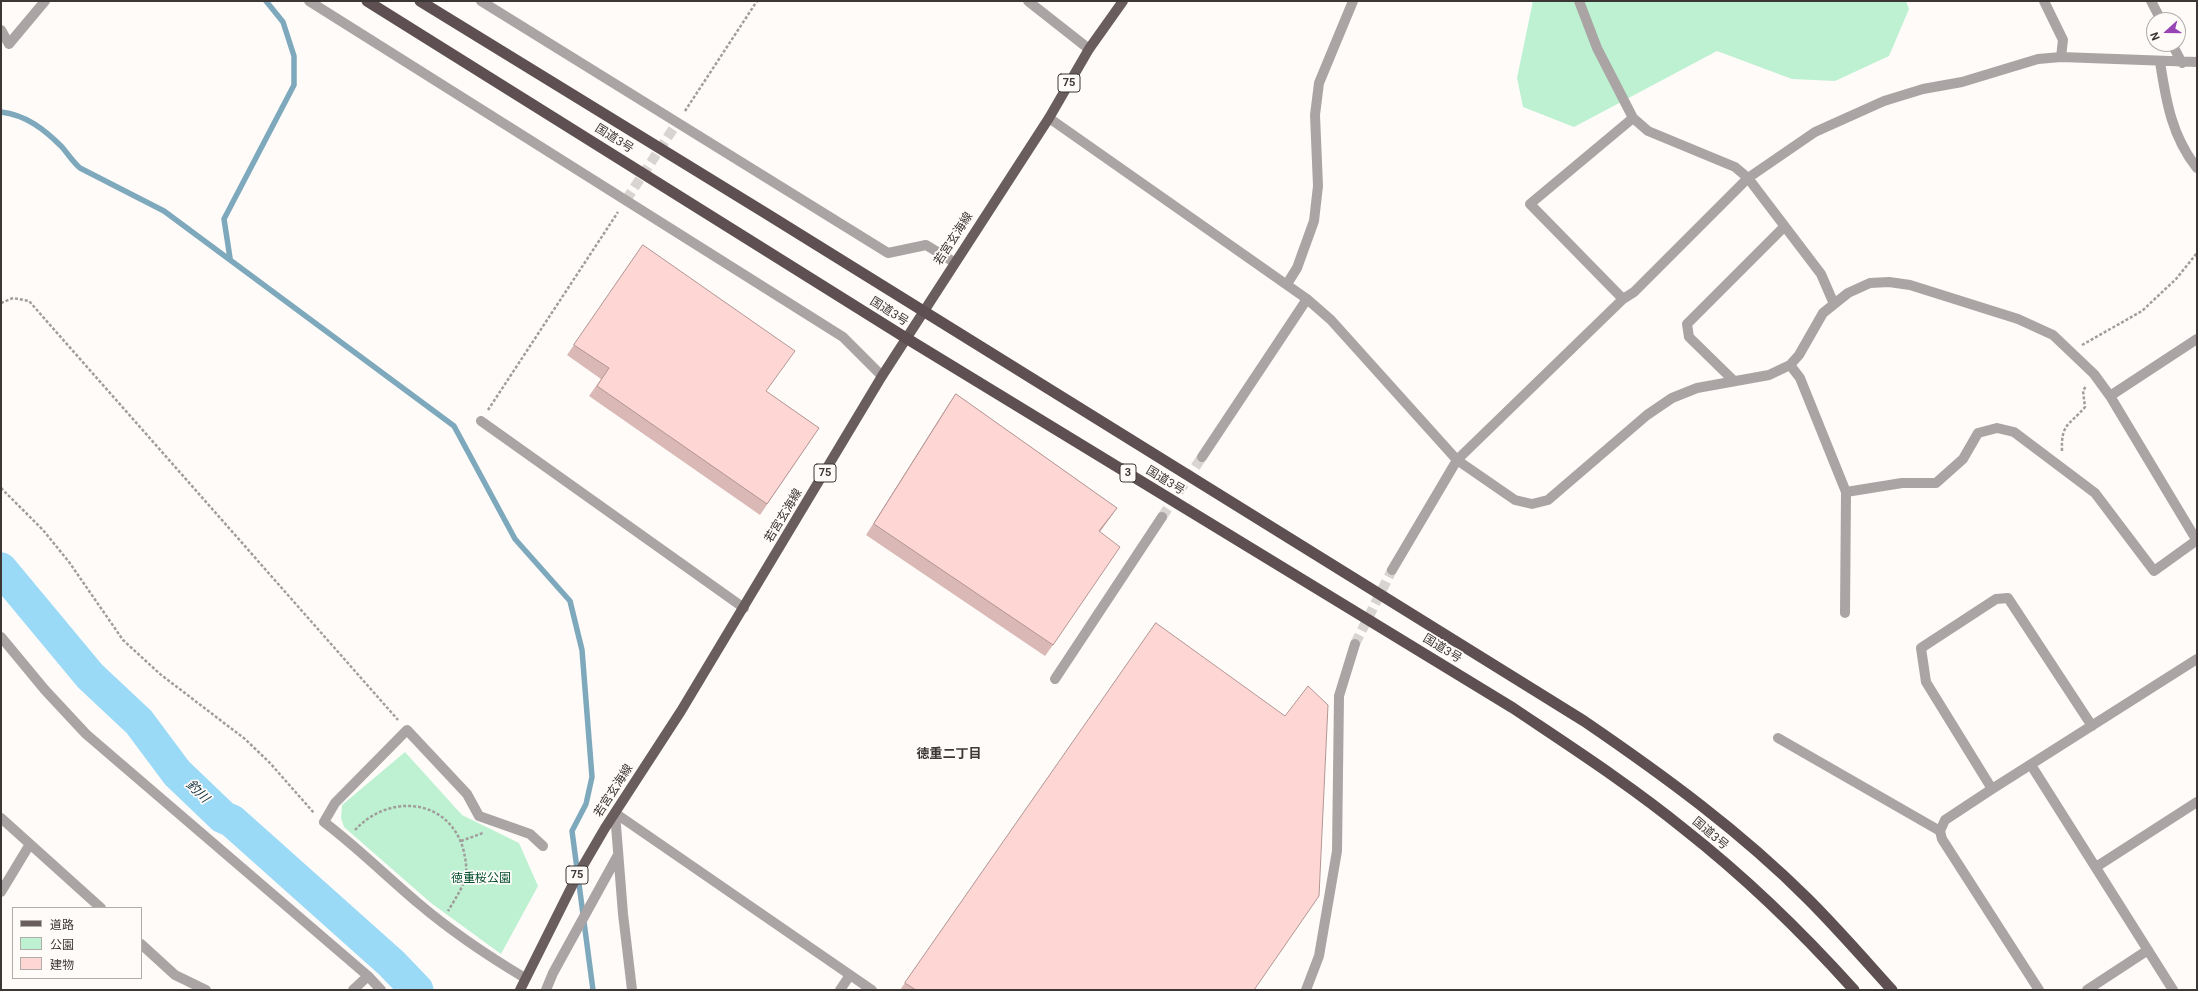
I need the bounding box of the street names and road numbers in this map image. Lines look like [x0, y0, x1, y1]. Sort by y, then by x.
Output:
road number: 75 [1058, 74, 1080, 92]
street label: 国道3号 [592, 122, 636, 156]
street label: 若宮玄海線 [932, 210, 976, 268]
street label: 国道3号 [867, 295, 911, 329]
road number: 75 [814, 464, 836, 482]
road number: 3 [1120, 464, 1136, 482]
street label: 国道3号 [1143, 464, 1187, 498]
street label: 若宮玄海線 [762, 487, 806, 545]
street label: 国道3号 [1420, 632, 1464, 666]
street label: 若宮玄海線 [592, 762, 636, 820]
street label: 国道3号 [1689, 815, 1731, 853]
road number: 75 [566, 866, 588, 884]

